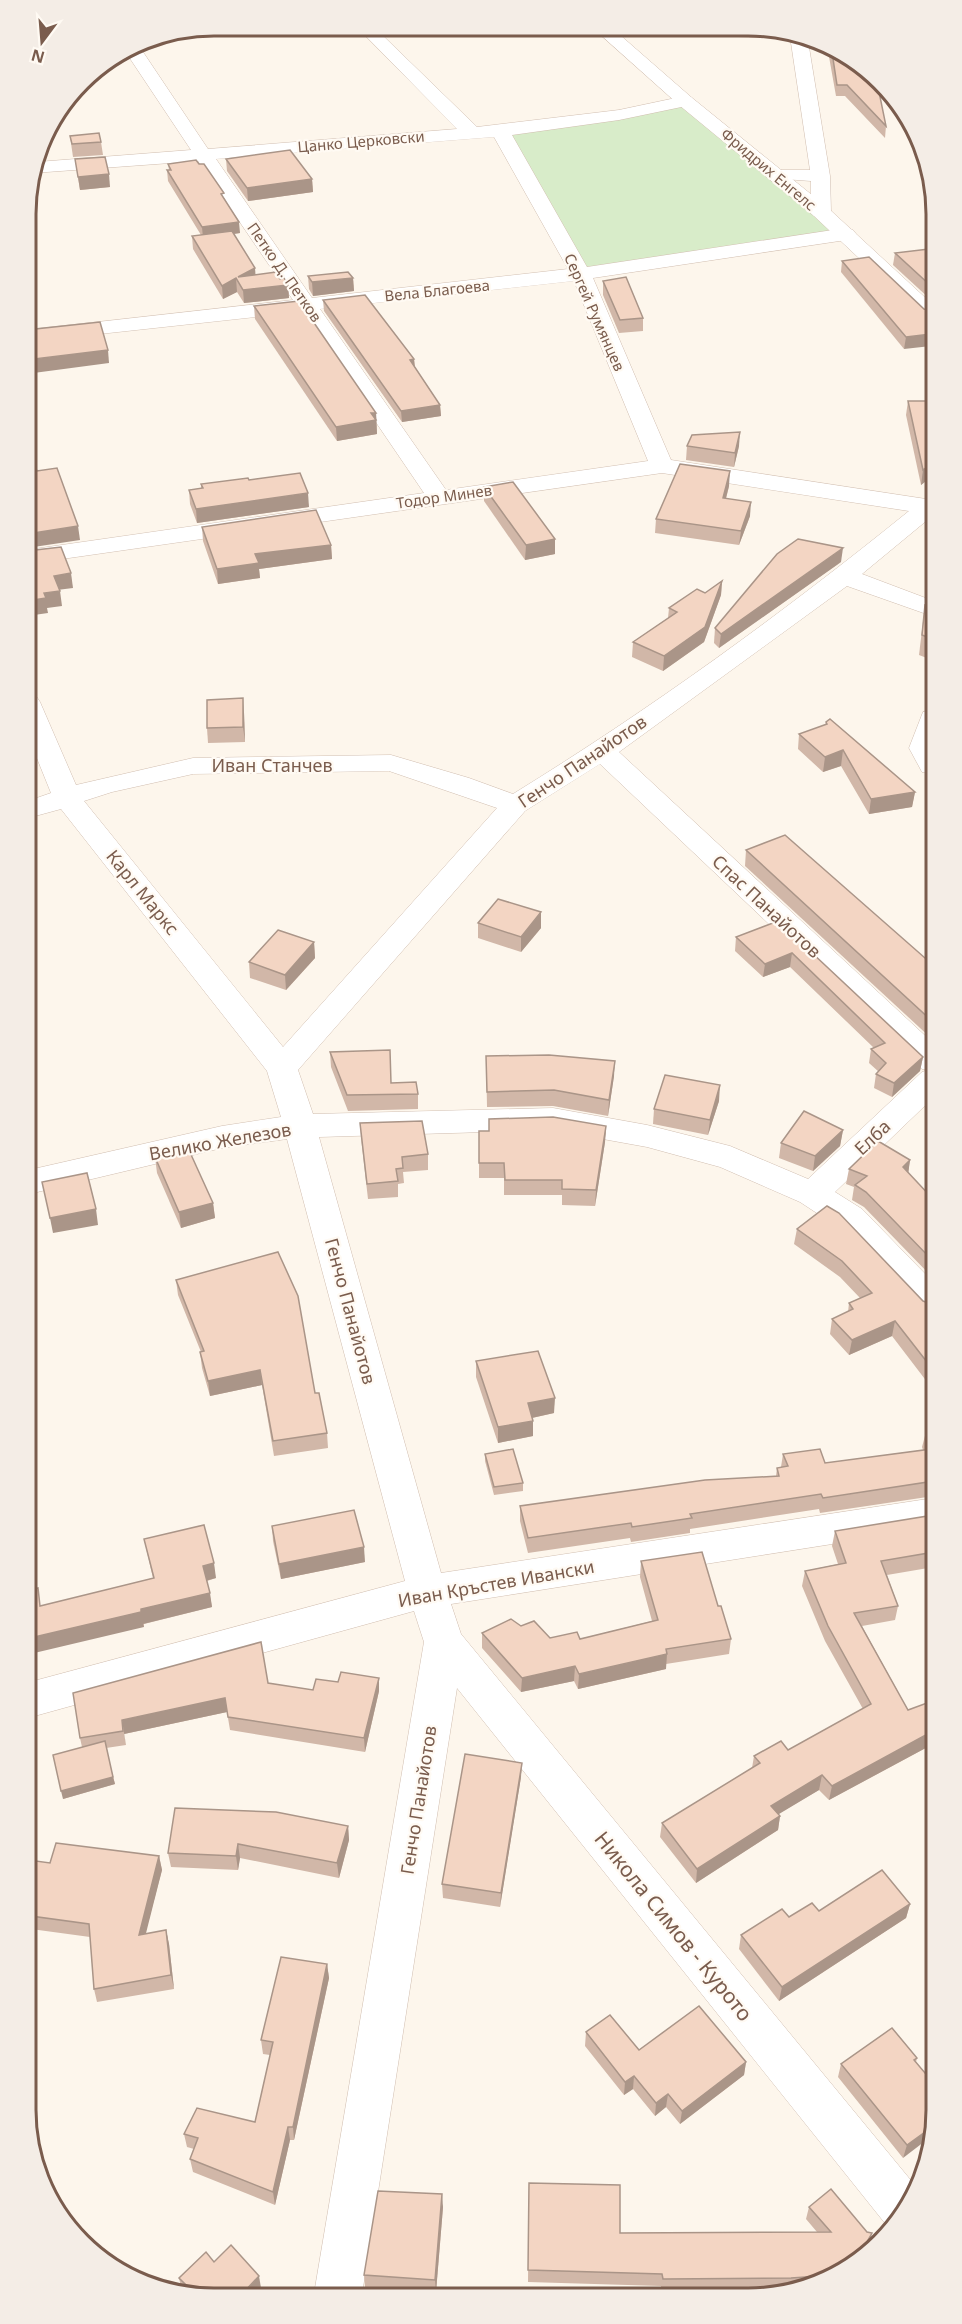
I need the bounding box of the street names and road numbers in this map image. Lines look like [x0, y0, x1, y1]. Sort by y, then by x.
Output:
street label: Фридрих Енгелс [717, 123, 821, 215]
street label: Цанко Церковски [297, 125, 425, 157]
street label: Петко Д. Петков [243, 218, 327, 326]
street label: Сергей Румянцев [560, 250, 630, 374]
street label: Вела Благоева [383, 275, 491, 305]
street label: Тодор Минев [395, 479, 493, 513]
street label: Генчо Панайотов [513, 709, 651, 813]
street label: Иван Станчев [211, 753, 333, 777]
street label: Карл Маркс [101, 845, 185, 940]
street label: Спас Панайотов [707, 849, 827, 963]
street label: Елба [849, 1114, 895, 1160]
street label: Велико Железов [147, 1117, 293, 1165]
street label: Генчо Панайотов [320, 1235, 382, 1387]
street label: Иван Кръстев Ивански [396, 1554, 596, 1612]
street label: Генчо Панайотов [394, 1724, 442, 1876]
street label: Никола Симов - Курото [589, 1825, 759, 2027]

